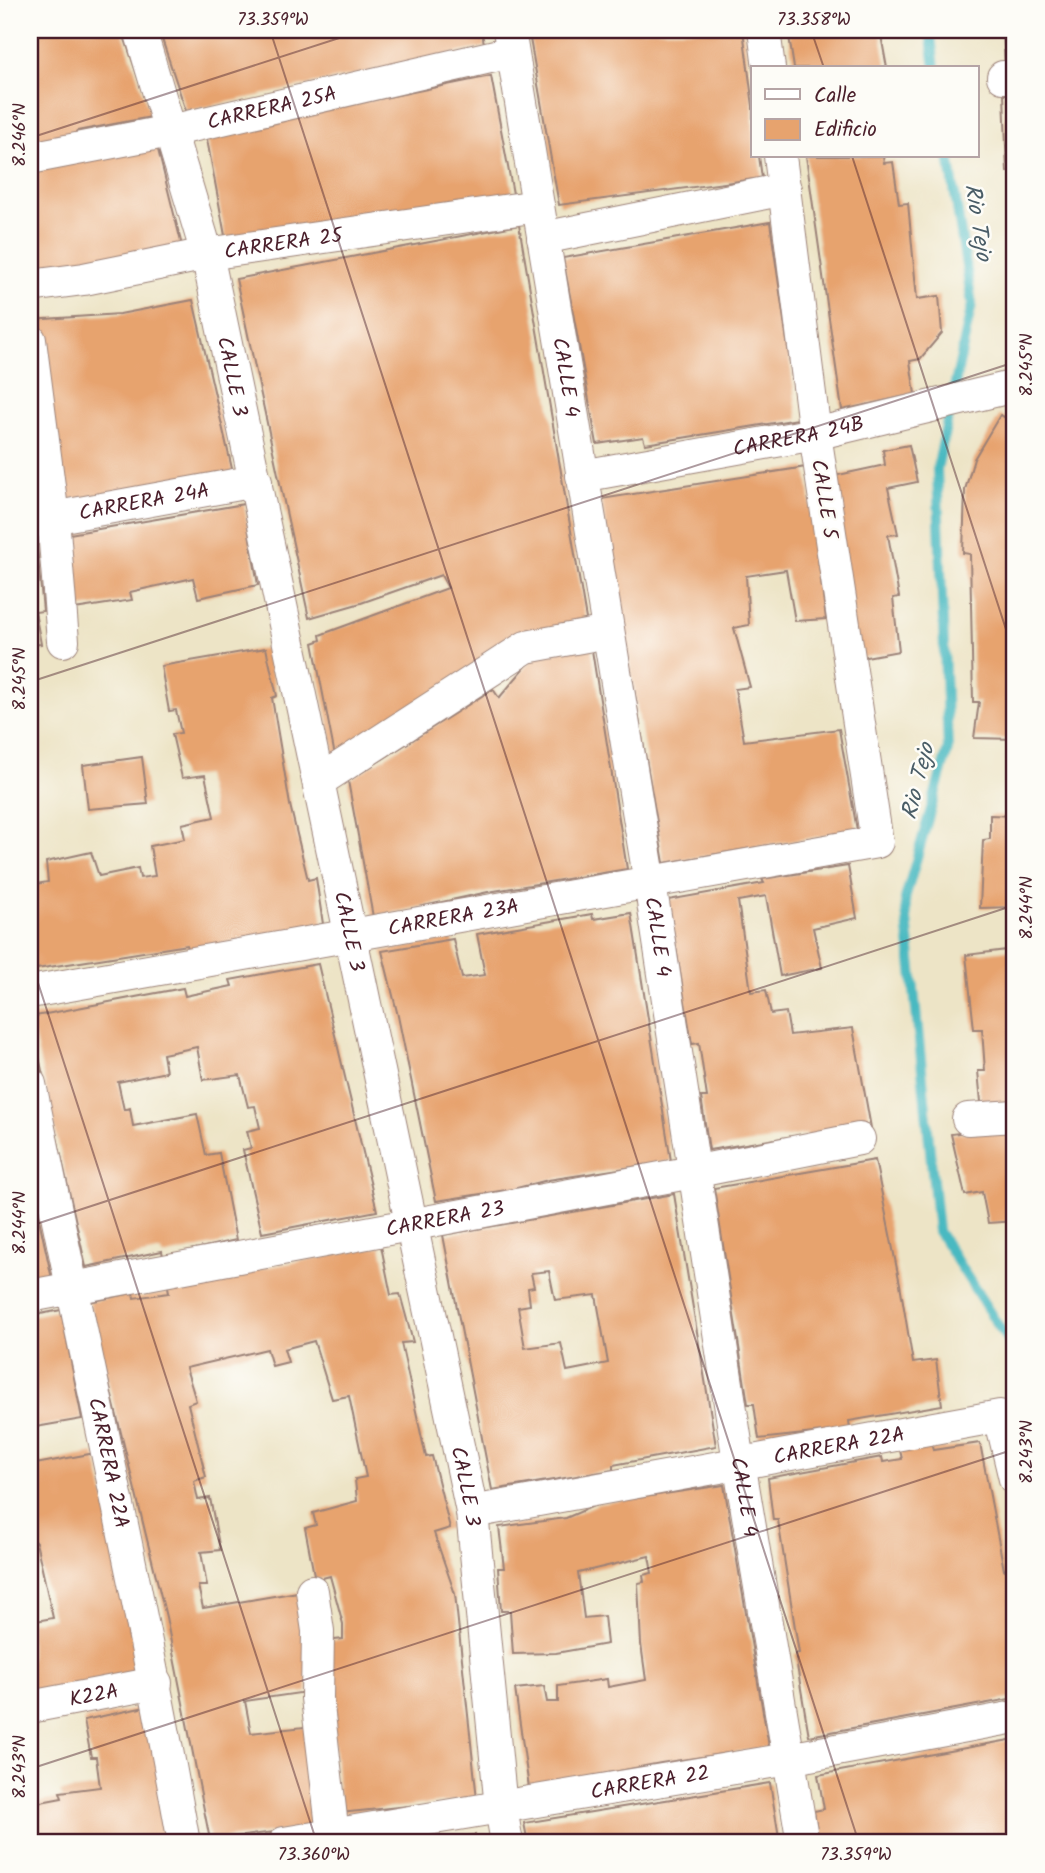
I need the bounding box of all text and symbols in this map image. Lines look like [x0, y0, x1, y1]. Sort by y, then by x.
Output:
text: 73.359°W [237, 6, 309, 35]
text: 73.358°W [777, 6, 851, 35]
legend [751, 66, 978, 158]
street label: CARRERA 25A [204, 78, 340, 140]
text: Calle [814, 80, 857, 113]
text: 8.246°N [6, 103, 35, 167]
text: Edificio [814, 114, 877, 147]
water label: Rio Tejo [953, 181, 1001, 265]
street label: CARRERA 25 [222, 219, 346, 269]
text: 8.245°N [1013, 333, 1042, 397]
street label: CALLE 3 [207, 334, 256, 420]
street label: CALLE 4 [542, 335, 588, 420]
street label: CARRERA 24B [730, 408, 867, 466]
street label: CALLE 5 [801, 457, 846, 543]
street label: CARRERA 24A [76, 475, 212, 531]
text: 8.245°N [6, 647, 35, 711]
water label: Rio Tejo [892, 738, 946, 823]
text: 8.244°N [1013, 876, 1042, 940]
street label: CALLE 3 [324, 889, 373, 975]
street label: CARRERA 23A [385, 891, 522, 946]
street label: CALLE 4 [634, 895, 679, 979]
text: 8.244°N [6, 1191, 35, 1255]
street label: CARRERA 23 [383, 1193, 507, 1247]
street label: CARRERA 22A [78, 1395, 137, 1532]
street label: CARRERA 22A [771, 1419, 908, 1475]
text: 8.243°N [1013, 1420, 1042, 1484]
street label: CALLE 3 [441, 1443, 488, 1528]
street label: CALLE 4 [720, 1455, 766, 1540]
street label: K22A [67, 1675, 122, 1717]
text: 8.243°N [6, 1735, 35, 1799]
street label: CARRERA 22 [588, 1757, 712, 1810]
text: 73.360°W [278, 1841, 350, 1870]
text: 73.359°W [820, 1841, 892, 1870]

